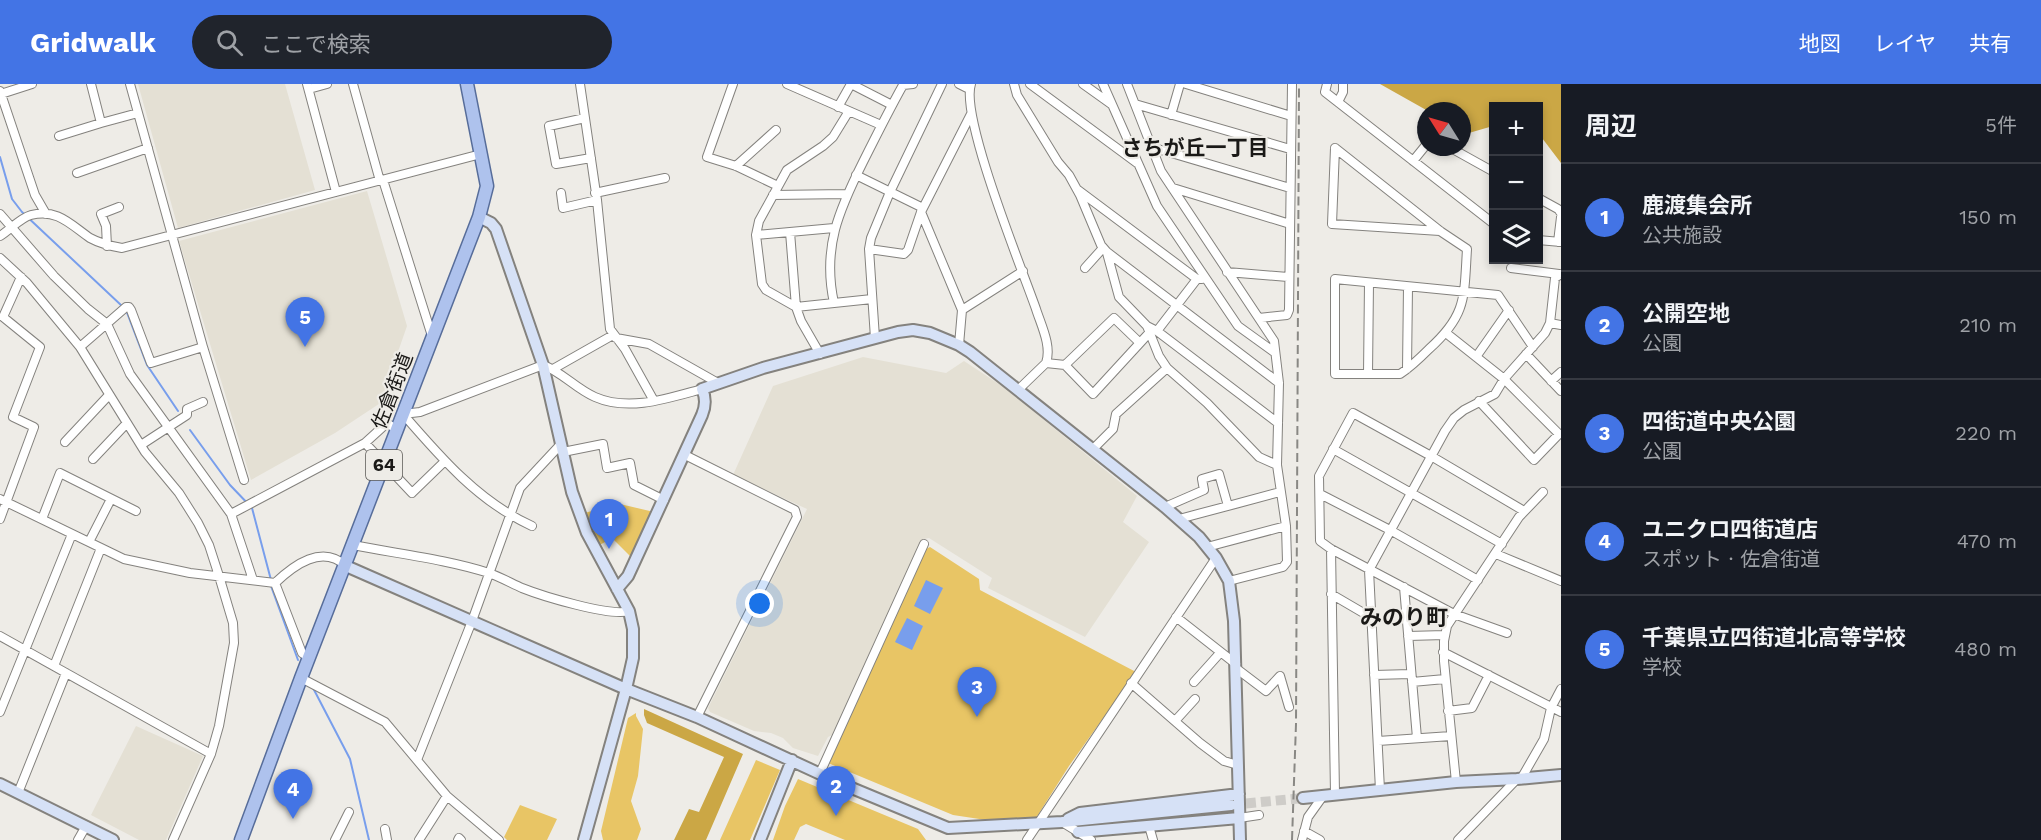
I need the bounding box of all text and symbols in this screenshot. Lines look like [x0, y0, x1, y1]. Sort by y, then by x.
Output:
search box [192, 15, 612, 69]
text: Gridwalk [30, 26, 156, 59]
icon: search [213, 26, 246, 59]
text: 地図 [1799, 31, 1841, 56]
text: レイヤ [1874, 31, 1936, 56]
text: 共有 [1969, 31, 2011, 56]
text: ここで検索 [261, 32, 371, 57]
north arrow [1417, 102, 1471, 156]
map controls [1489, 102, 1543, 264]
button: + [1489, 102, 1543, 156]
text: 周辺 [1585, 111, 1637, 141]
text: 5件 [1985, 113, 2017, 137]
district label: さちが丘一丁目 [1122, 135, 1269, 160]
button: − [1489, 156, 1543, 210]
text: 鹿渡集会所 [1642, 193, 1752, 218]
text: 1 [1600, 205, 1609, 229]
text: 150 m [1959, 205, 2017, 229]
button: layers [1489, 210, 1543, 264]
text: 公共施設 [1642, 223, 1722, 247]
pin: 5 [286, 298, 324, 347]
text: 公開空地 [1642, 301, 1730, 326]
text: 2 [1599, 313, 1610, 337]
text: 210 m [1959, 313, 2017, 337]
text: 公園 [1642, 331, 1682, 355]
street label: 佐倉街道 [366, 349, 418, 433]
text: 四街道中央公園 [1642, 409, 1796, 434]
text: 3 [1599, 421, 1610, 445]
text: 220 m [1955, 421, 2017, 445]
text: 公園 [1642, 439, 1682, 463]
road number: 64 [366, 450, 402, 480]
pin: 1 [590, 500, 628, 549]
text: ユニクロ四街道店 [1642, 517, 1818, 542]
text: 4 [1598, 529, 1611, 553]
text: 470 m [1957, 529, 2017, 553]
text: スポット · 佐倉街道 [1642, 547, 1820, 571]
your location [745, 589, 774, 618]
district label: みのり町 [1360, 605, 1448, 630]
text: 千葉県立四街道北高等学校 [1642, 625, 1906, 650]
text: 5 [1599, 637, 1610, 661]
text: 480 m [1954, 637, 2017, 661]
text: 学校 [1642, 655, 1682, 679]
pin: 3 [958, 668, 996, 717]
pin: 2 [816, 766, 856, 816]
pin: 4 [274, 770, 312, 819]

